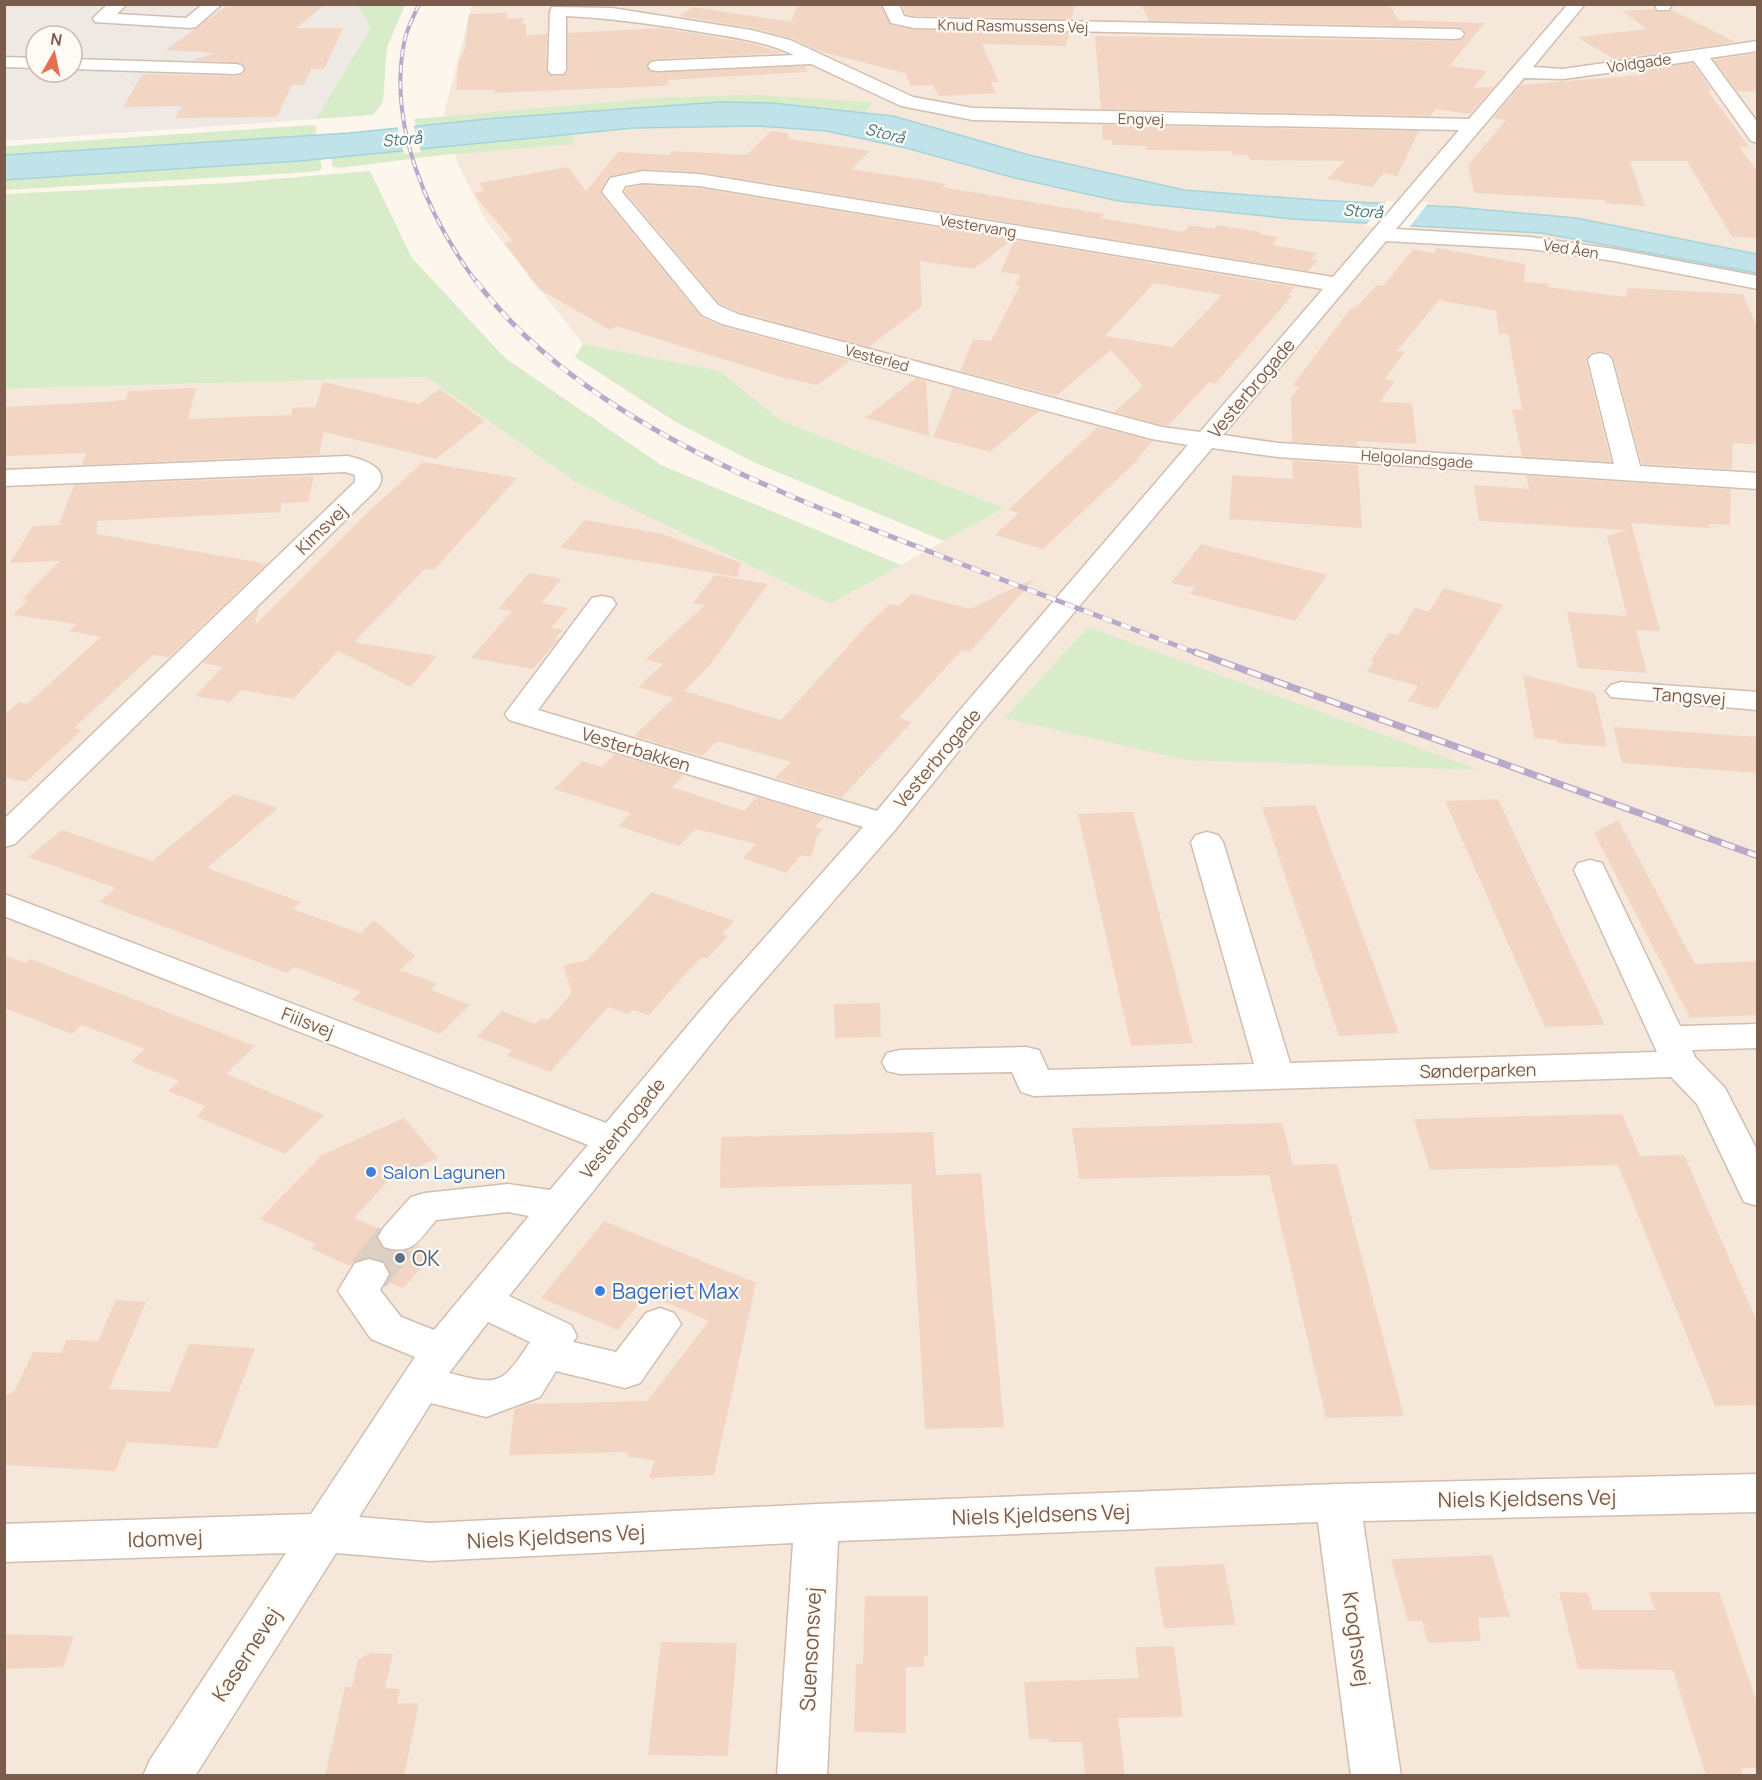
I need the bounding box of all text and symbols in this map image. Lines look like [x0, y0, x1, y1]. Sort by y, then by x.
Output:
street label: Knud Rasmussens Vej [937, 14, 1089, 38]
north arrow [24, 24, 84, 84]
text: N [49, 27, 64, 51]
street label: Voldgade [1606, 48, 1673, 78]
street label: Engvej [1118, 108, 1164, 130]
water label: Storå [863, 118, 908, 149]
water label: Storå [381, 126, 424, 152]
water label: Storå [1342, 199, 1385, 223]
street label: Vestervang [938, 210, 1018, 242]
street label: Ved Åen [1542, 234, 1600, 264]
street label: Vesterbrogade [1202, 333, 1300, 443]
street label: Vesterled [842, 339, 912, 377]
street label: Helgolandsgade [1360, 445, 1474, 473]
street label: Kimsvej [290, 498, 352, 560]
street label: Tangsvej [1651, 681, 1727, 711]
street label: Vesterbrogade [888, 703, 986, 813]
street label: Vesterbakken [579, 721, 693, 777]
street label: Fiilsvej [278, 1001, 338, 1043]
street label: Sønderparken [1419, 1057, 1537, 1083]
street label: Vesterbrogade [574, 1073, 670, 1183]
place label: Salon Lagunen [383, 1160, 505, 1184]
marker: Salon Lagunen [364, 1165, 378, 1179]
place label: OK [412, 1244, 440, 1272]
marker: OK [393, 1251, 407, 1265]
place label: Bageriet Max [612, 1277, 739, 1305]
marker: Bageriet Max [593, 1284, 607, 1298]
street label: Niels Kjeldsens Vej [1437, 1482, 1617, 1514]
street label: Niels Kjeldsens Vej [951, 1497, 1131, 1531]
street label: Niels Kjeldsens Vej [466, 1517, 646, 1555]
street label: Idomvej [127, 1523, 203, 1553]
street label: Suensonsvej [793, 1586, 827, 1712]
street label: Kroghsvej [1336, 1590, 1378, 1688]
street label: Kasernevej [205, 1601, 287, 1707]

